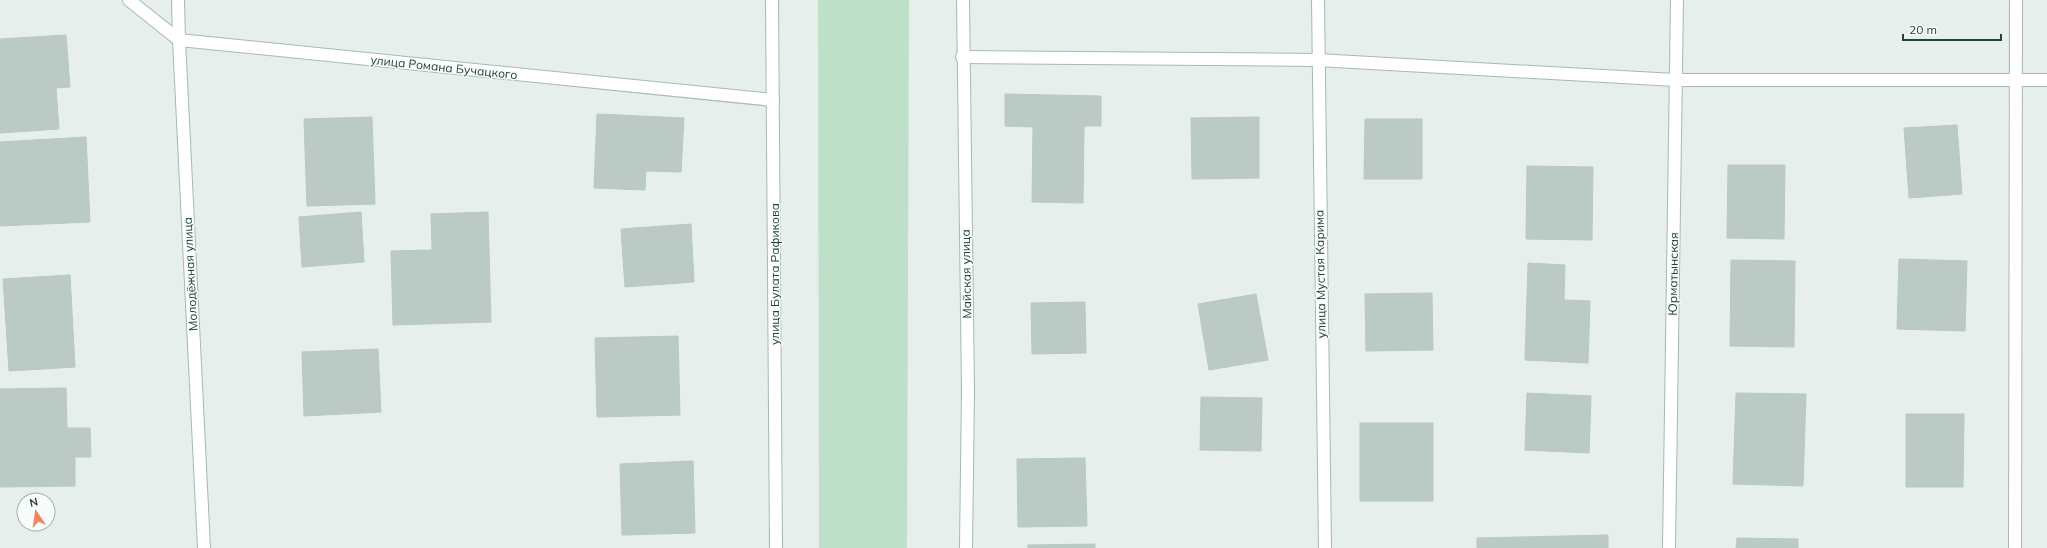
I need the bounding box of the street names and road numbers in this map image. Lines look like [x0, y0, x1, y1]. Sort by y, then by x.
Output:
street label: улица Романа Бучацкого [370, 52, 518, 82]
street label: улица Булата Рафикова [767, 203, 782, 345]
street label: улица Мустая Карима [1311, 210, 1329, 338]
street label: Молодёжная улица [180, 217, 200, 331]
street label: Майская улица [958, 229, 974, 319]
street label: Юрматынская [1665, 232, 1681, 316]

